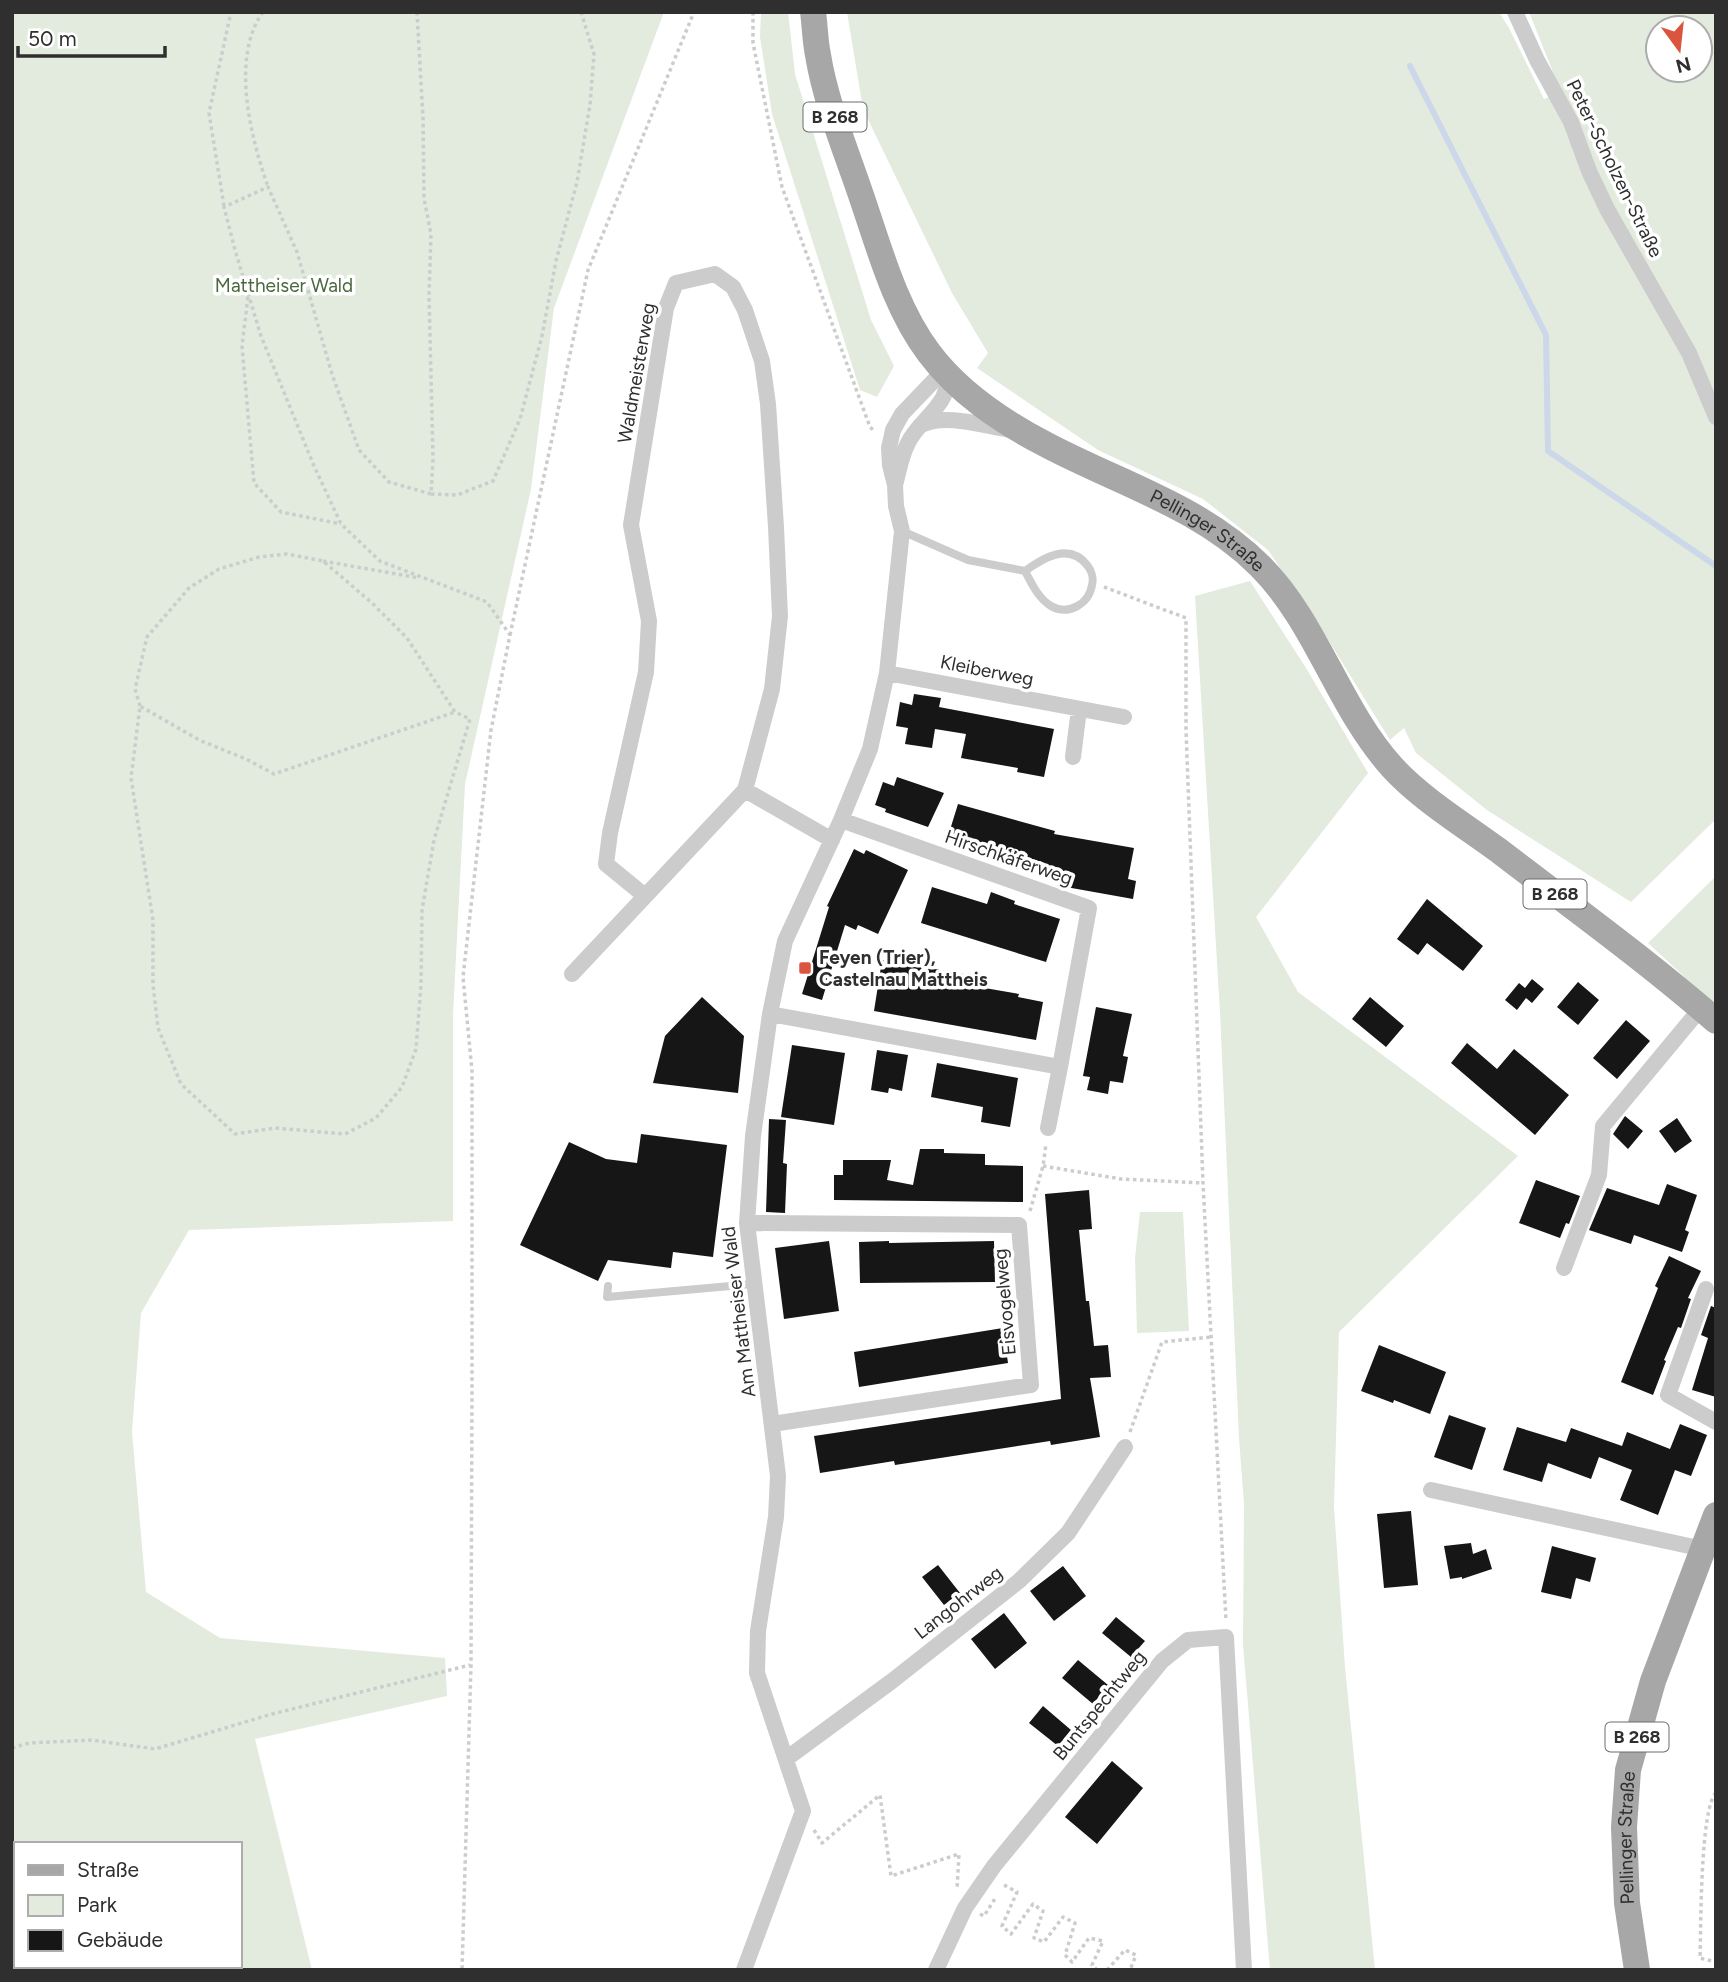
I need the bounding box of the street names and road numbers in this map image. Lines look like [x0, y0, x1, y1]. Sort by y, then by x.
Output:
street label: Peter-Scholzen-Straße [1561, 76, 1668, 261]
road number: B 268 [804, 103, 866, 132]
street label: Waldmeisterweg [613, 301, 660, 445]
street label: Pellinger Straße [1146, 484, 1270, 577]
street label: Kleiberweg [938, 650, 1036, 691]
street label: Hirschkäferweg [942, 825, 1076, 890]
road number: B 268 [1524, 880, 1586, 908]
street label: Am Mattheiser Wald [717, 1225, 760, 1399]
street label: Eisvogelweg [988, 1248, 1021, 1356]
street label: Langohrweg [910, 1561, 1007, 1644]
street label: Buntspechtweg [1048, 1646, 1151, 1765]
road number: B 268 [1606, 1722, 1668, 1752]
street label: Pellinger Straße [1613, 1770, 1640, 1905]

